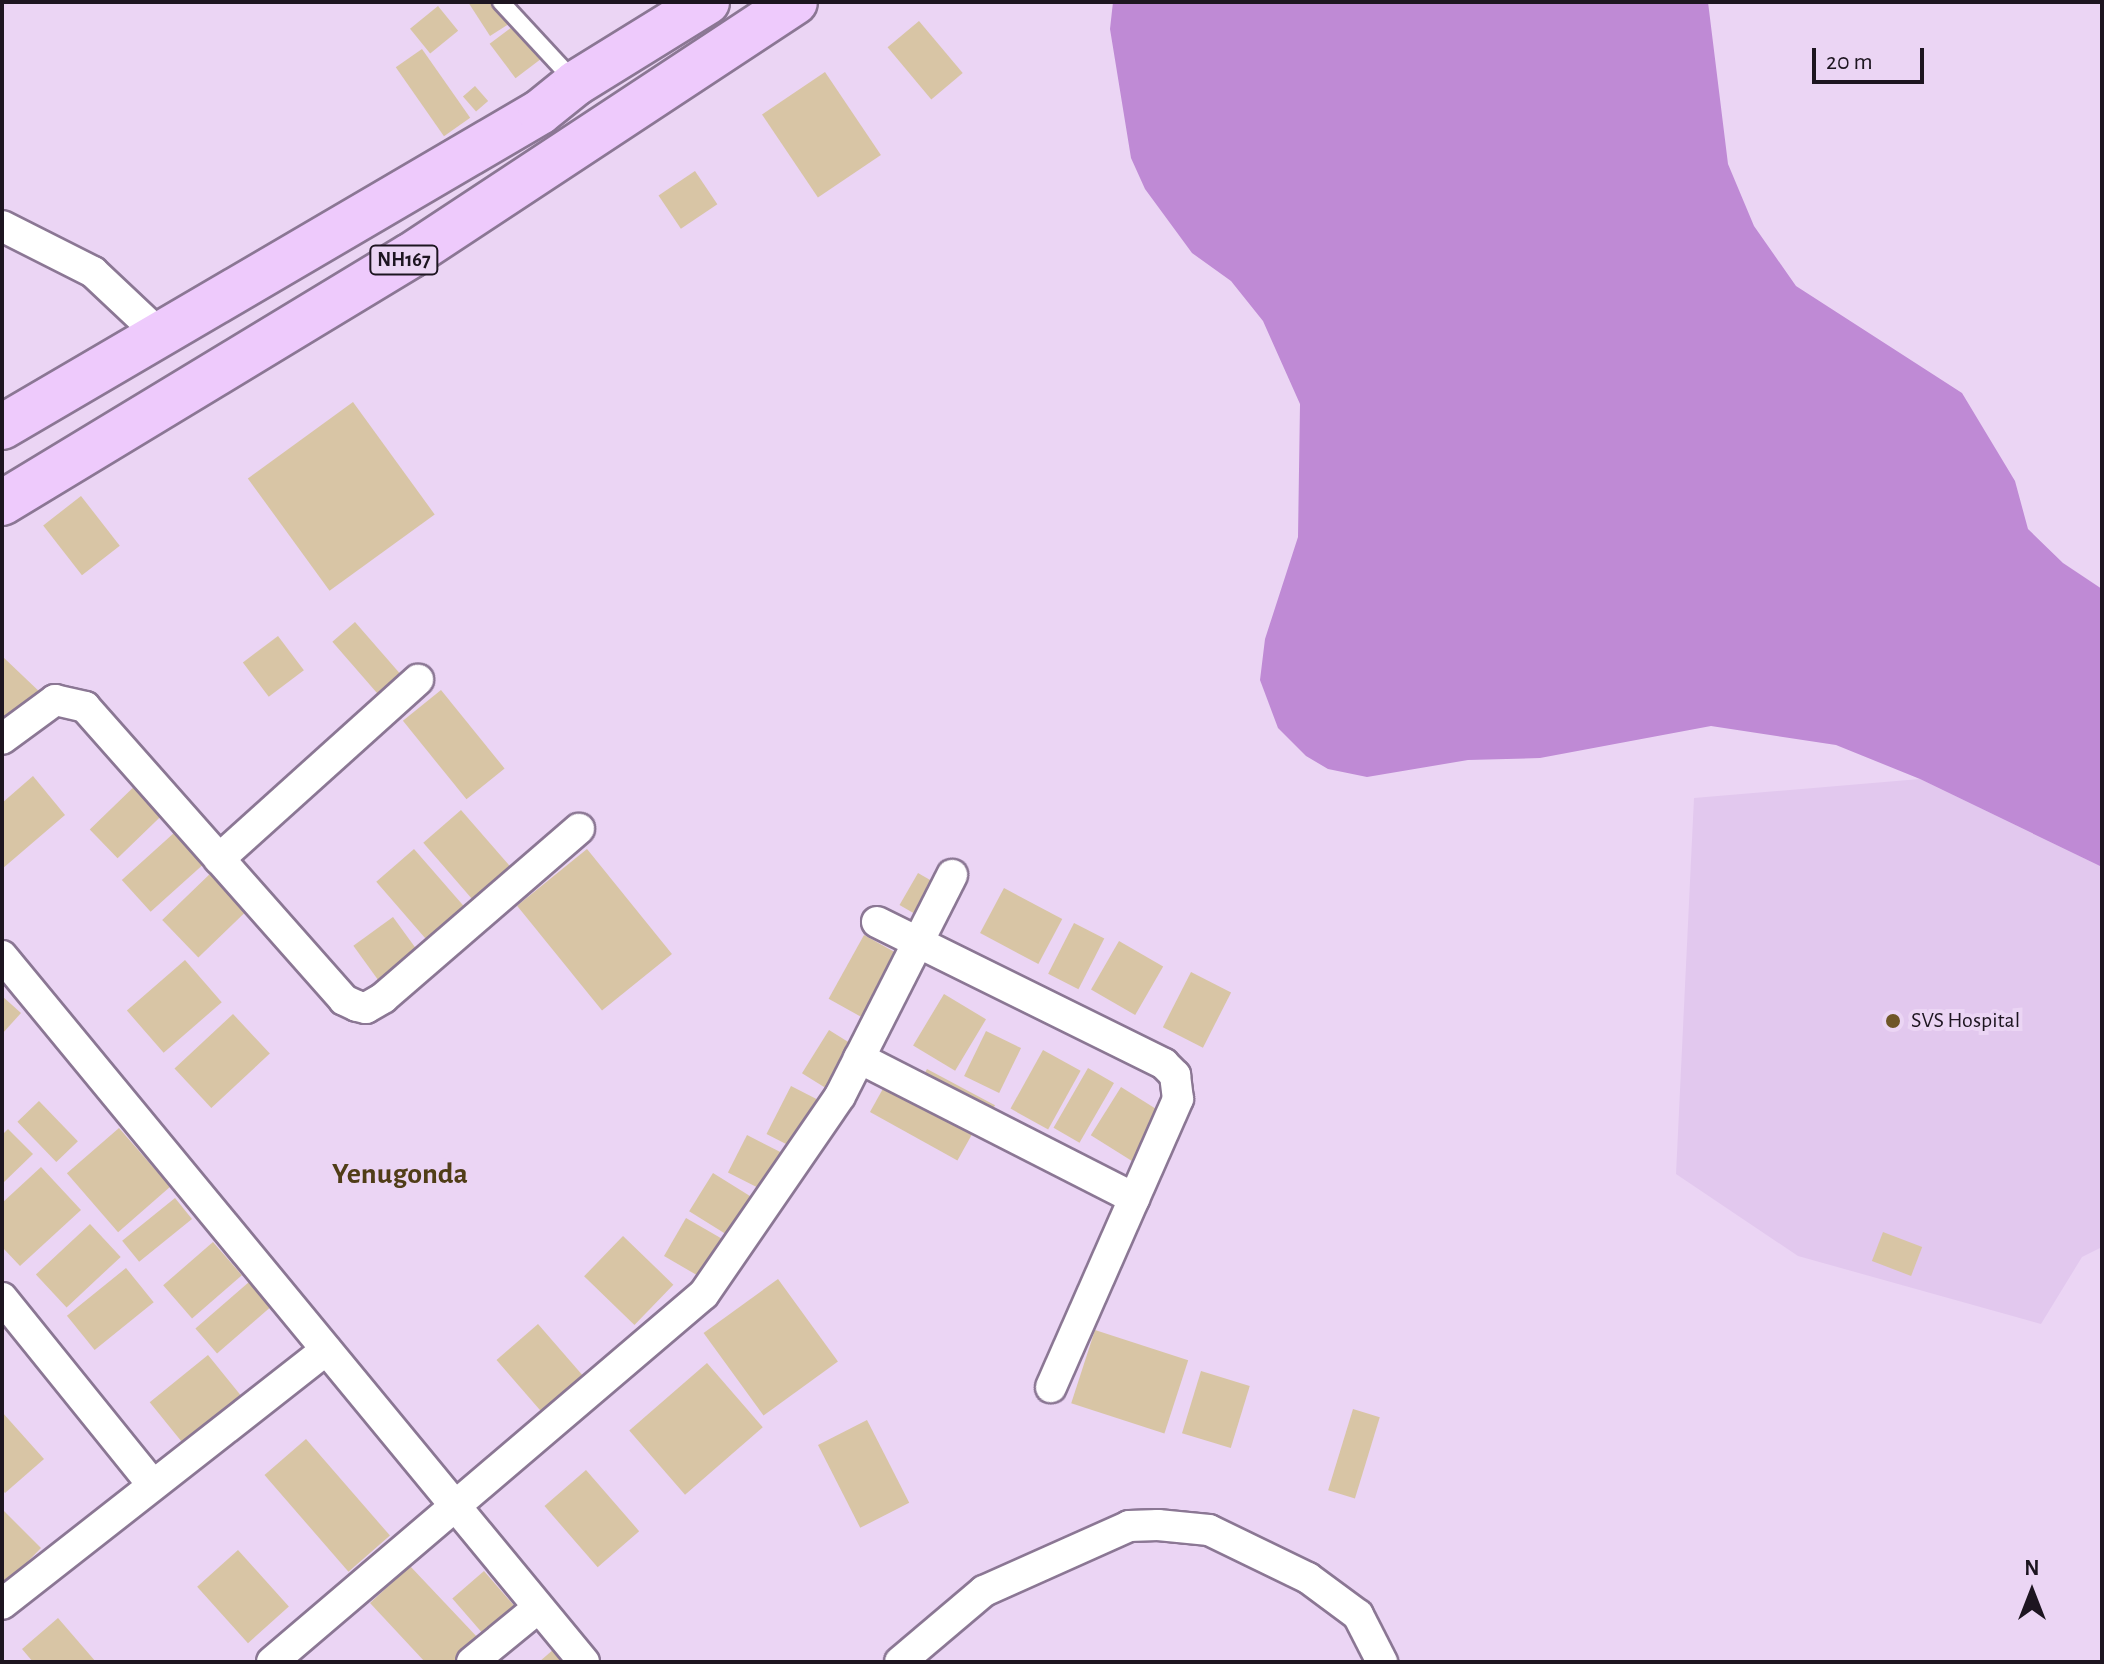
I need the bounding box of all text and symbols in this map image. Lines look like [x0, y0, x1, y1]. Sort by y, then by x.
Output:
scale bar [1816, 32, 1928, 82]
text: 20 m [1826, 50, 1873, 74]
road number: NH167 [368, 244, 440, 276]
place label: SVS Hospital [1911, 1008, 2020, 1034]
marker: SVS Hospital [1882, 1010, 1904, 1032]
district label: Yenugonda [332, 1156, 468, 1192]
north arrow [1992, 1552, 2072, 1632]
text: N [2024, 1557, 2040, 1579]

